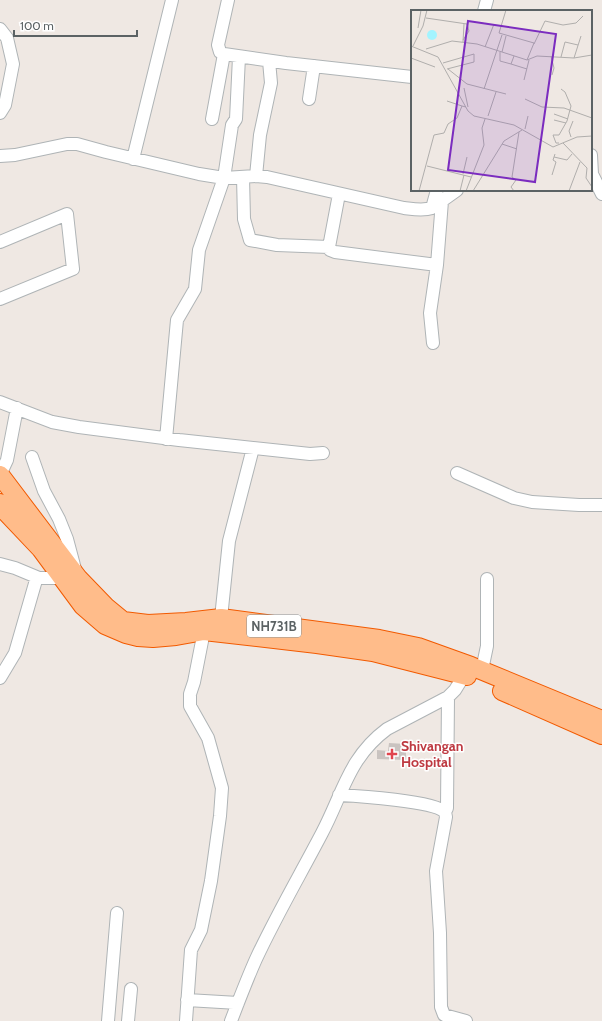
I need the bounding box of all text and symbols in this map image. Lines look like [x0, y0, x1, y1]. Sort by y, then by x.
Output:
inset map [411, 10, 592, 191]
scale bar [14, 12, 137, 38]
text: 100 m [20, 18, 54, 33]
road number: NH731B [247, 615, 301, 637]
place label: Shivangan Hospital [401, 737, 463, 771]
marker: Shivangan Hospital [386, 748, 398, 760]

